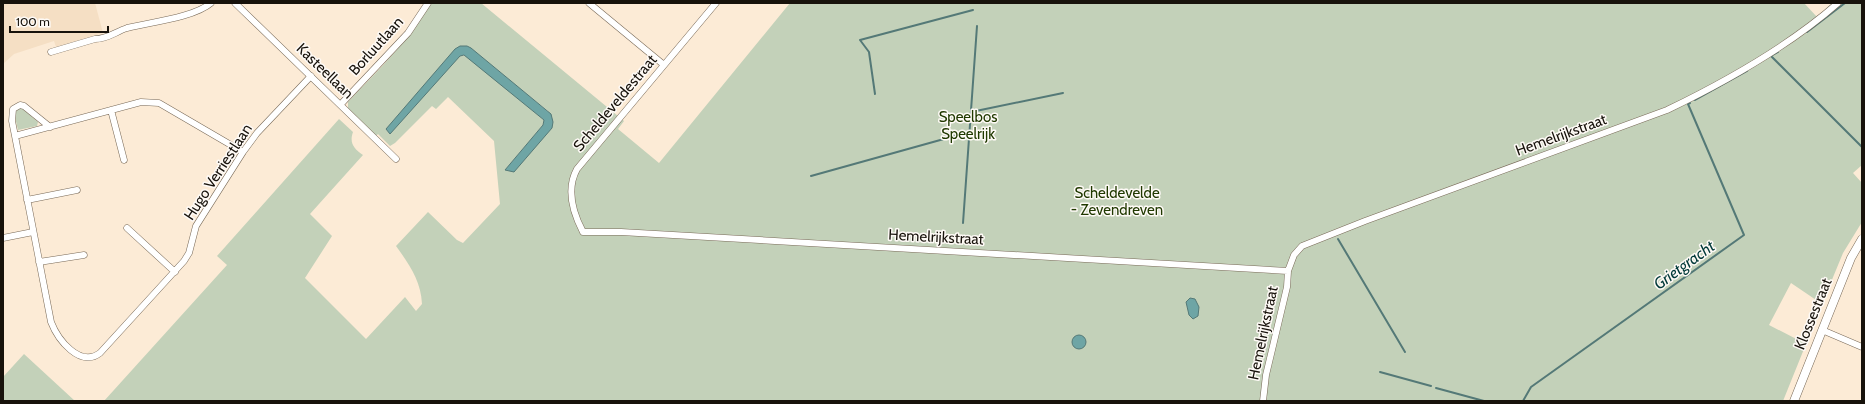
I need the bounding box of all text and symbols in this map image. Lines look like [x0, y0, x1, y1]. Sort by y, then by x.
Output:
scale bar [10, 8, 108, 34]
street label: Borluutlaan [345, 13, 407, 79]
text: 100 m [16, 14, 50, 29]
street label: Kasteellaan [293, 39, 357, 103]
street label: Scheldeveldestraat [569, 51, 661, 155]
park label: Speelbos Speelrijk [939, 108, 997, 143]
street label: Hemelrijkstraat [1513, 110, 1609, 160]
street label: Hugo Verriestlaan [180, 120, 256, 224]
park label: Scheldevelde - Zevendreven [1071, 184, 1163, 219]
street label: Hemelrijkstraat [888, 226, 984, 248]
water label: Grietgracht [1650, 236, 1719, 293]
street label: Klossestraat [1791, 276, 1835, 352]
street label: Hemelrijkstraat [1244, 284, 1282, 382]

